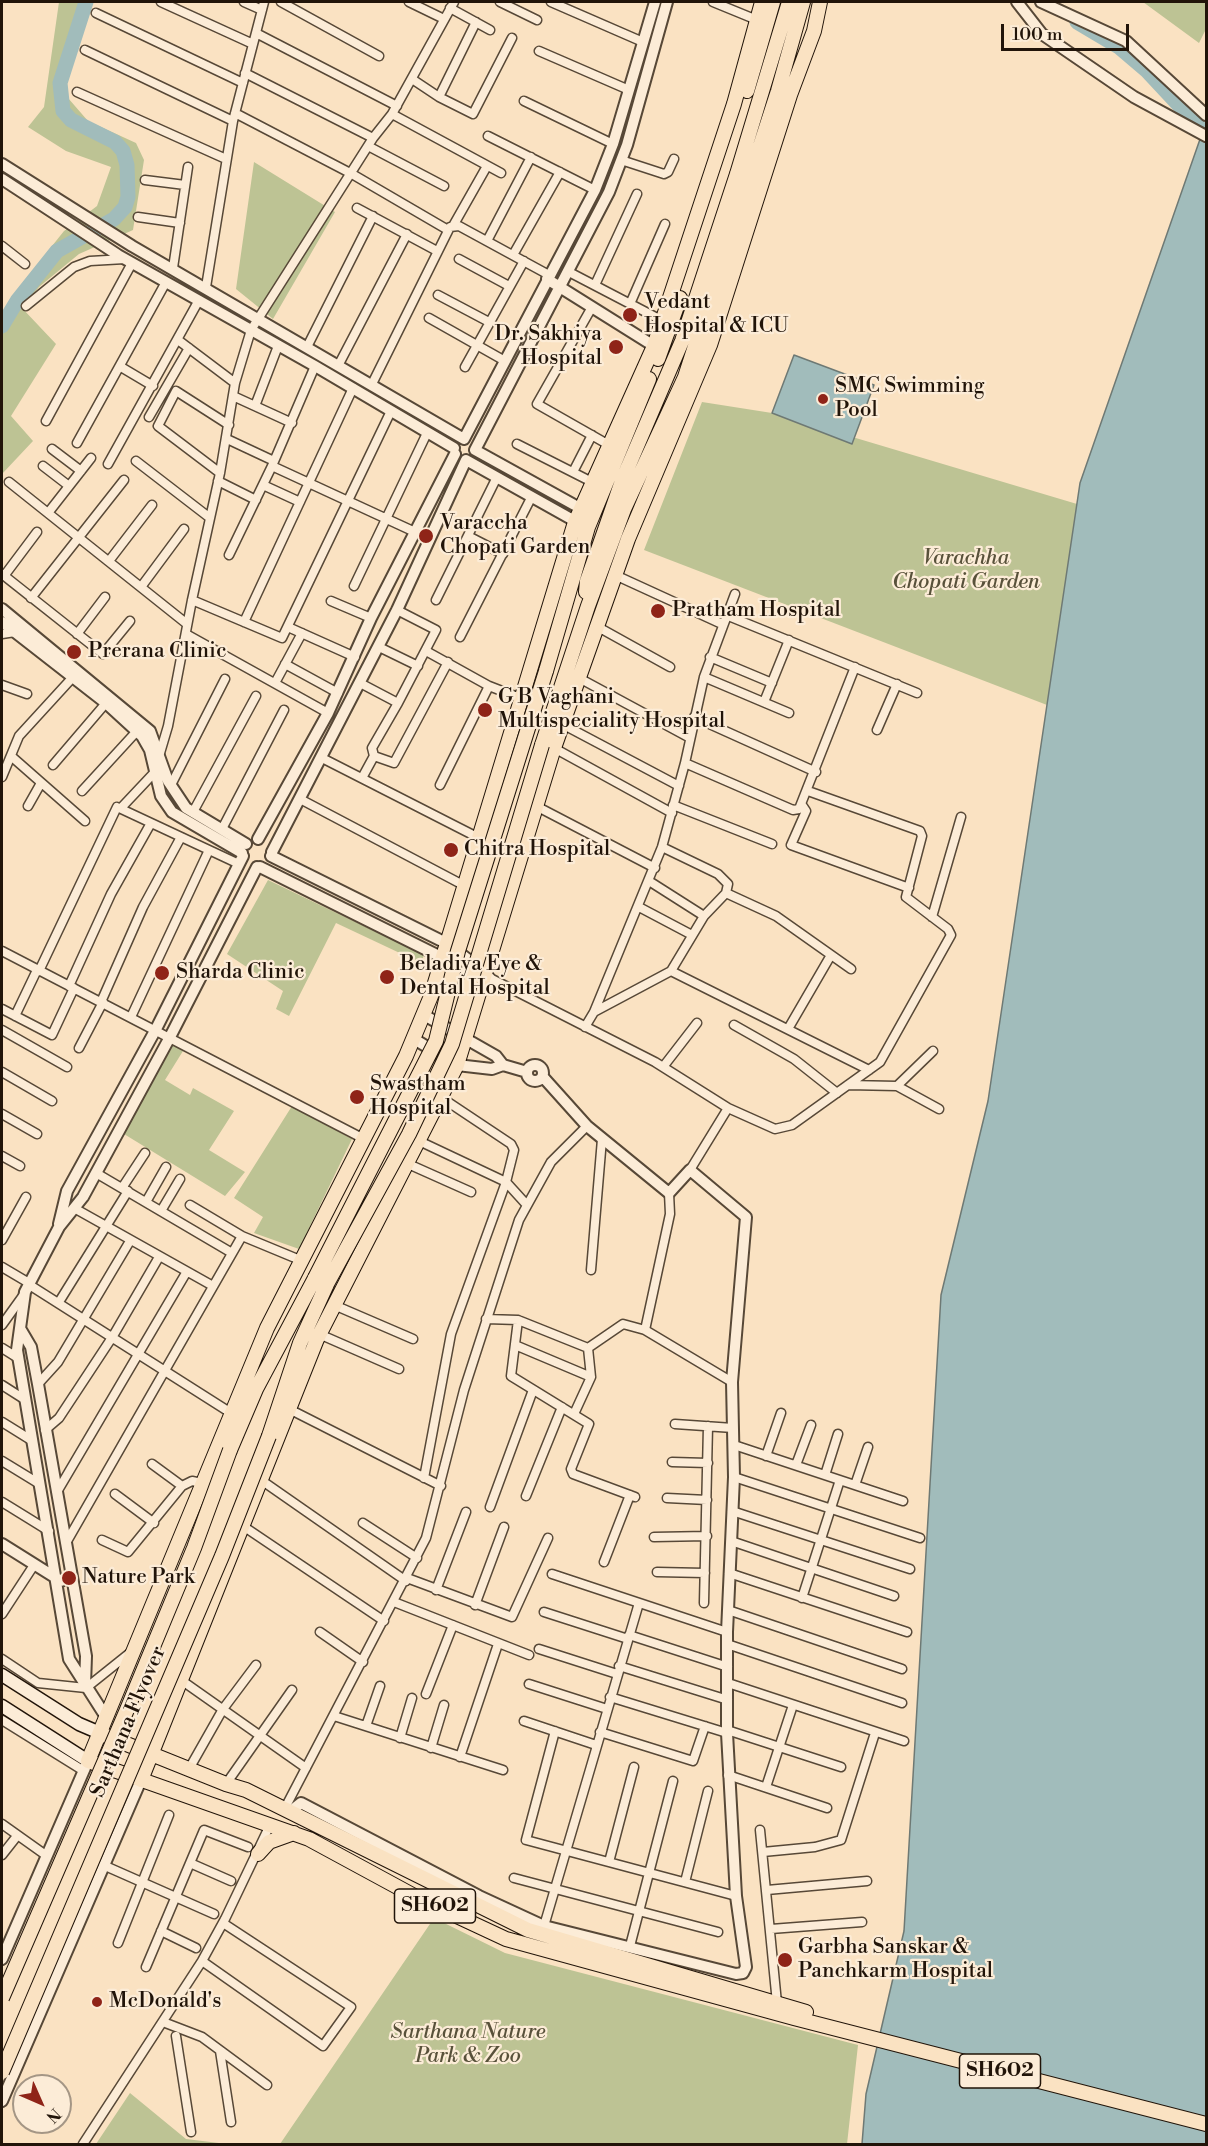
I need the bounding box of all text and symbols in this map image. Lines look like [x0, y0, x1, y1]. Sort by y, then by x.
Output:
scale bar [1004, 12, 1132, 50]
text: 100 m [1012, 23, 1063, 46]
place label: Vedant Hospital & ICU [644, 290, 789, 340]
marker: Vedant Hospital & ICU [621, 306, 639, 324]
place label: Dr. Sakhiya Hospital [495, 322, 602, 372]
marker: Dr. Sakhiya Hospital [607, 338, 625, 356]
place label: SMC Swimming Pool [835, 374, 985, 424]
marker: SMC Swimming Pool [816, 392, 830, 406]
place label: Varaccha Chopati Garden [440, 511, 590, 561]
marker: Varaccha Chopati Garden [417, 527, 435, 545]
park label: Varachha Chopati Garden [892, 546, 1040, 596]
place label: Pratham Hospital [672, 598, 841, 624]
marker: Pratham Hospital [649, 602, 667, 620]
place label: Prerana Clinic [88, 639, 227, 665]
marker: Prerana Clinic [65, 643, 83, 661]
place label: G B Vaghani Multispeciality Hospital [498, 685, 725, 735]
marker: G B Vaghani Multispeciality Hospital [476, 701, 494, 719]
place label: Chitra Hospital [464, 837, 610, 863]
marker: Chitra Hospital [442, 841, 460, 859]
place label: Beladiya Eye & Dental Hospital [400, 952, 550, 1002]
place label: Sharda Clinic [176, 960, 305, 986]
marker: Sharda Clinic [153, 964, 171, 982]
marker: Beladiya Eye & Dental Hospital [378, 968, 396, 986]
place label: Swastham Hospital [370, 1072, 466, 1122]
marker: Swastham Hospital [348, 1088, 366, 1106]
place label: Nature Park [82, 1565, 195, 1591]
marker: Nature Park [60, 1569, 78, 1587]
street label: Sarthana Flyover [86, 1643, 172, 1801]
road number: SH602 [394, 1889, 476, 1923]
place label: Garbha Sanskar & Panchkarm Hospital [798, 1935, 993, 1985]
marker: Garbha Sanskar & Panchkarm Hospital [776, 1951, 794, 1969]
place label: McDonald's [109, 1989, 221, 2015]
marker: McDonald's [90, 1995, 104, 2009]
park label: Sarthana Nature Park & Zoo [391, 2020, 545, 2070]
road number: SH602 [960, 2054, 1040, 2088]
north arrow [12, 2074, 72, 2134]
text: N [42, 2104, 65, 2127]

